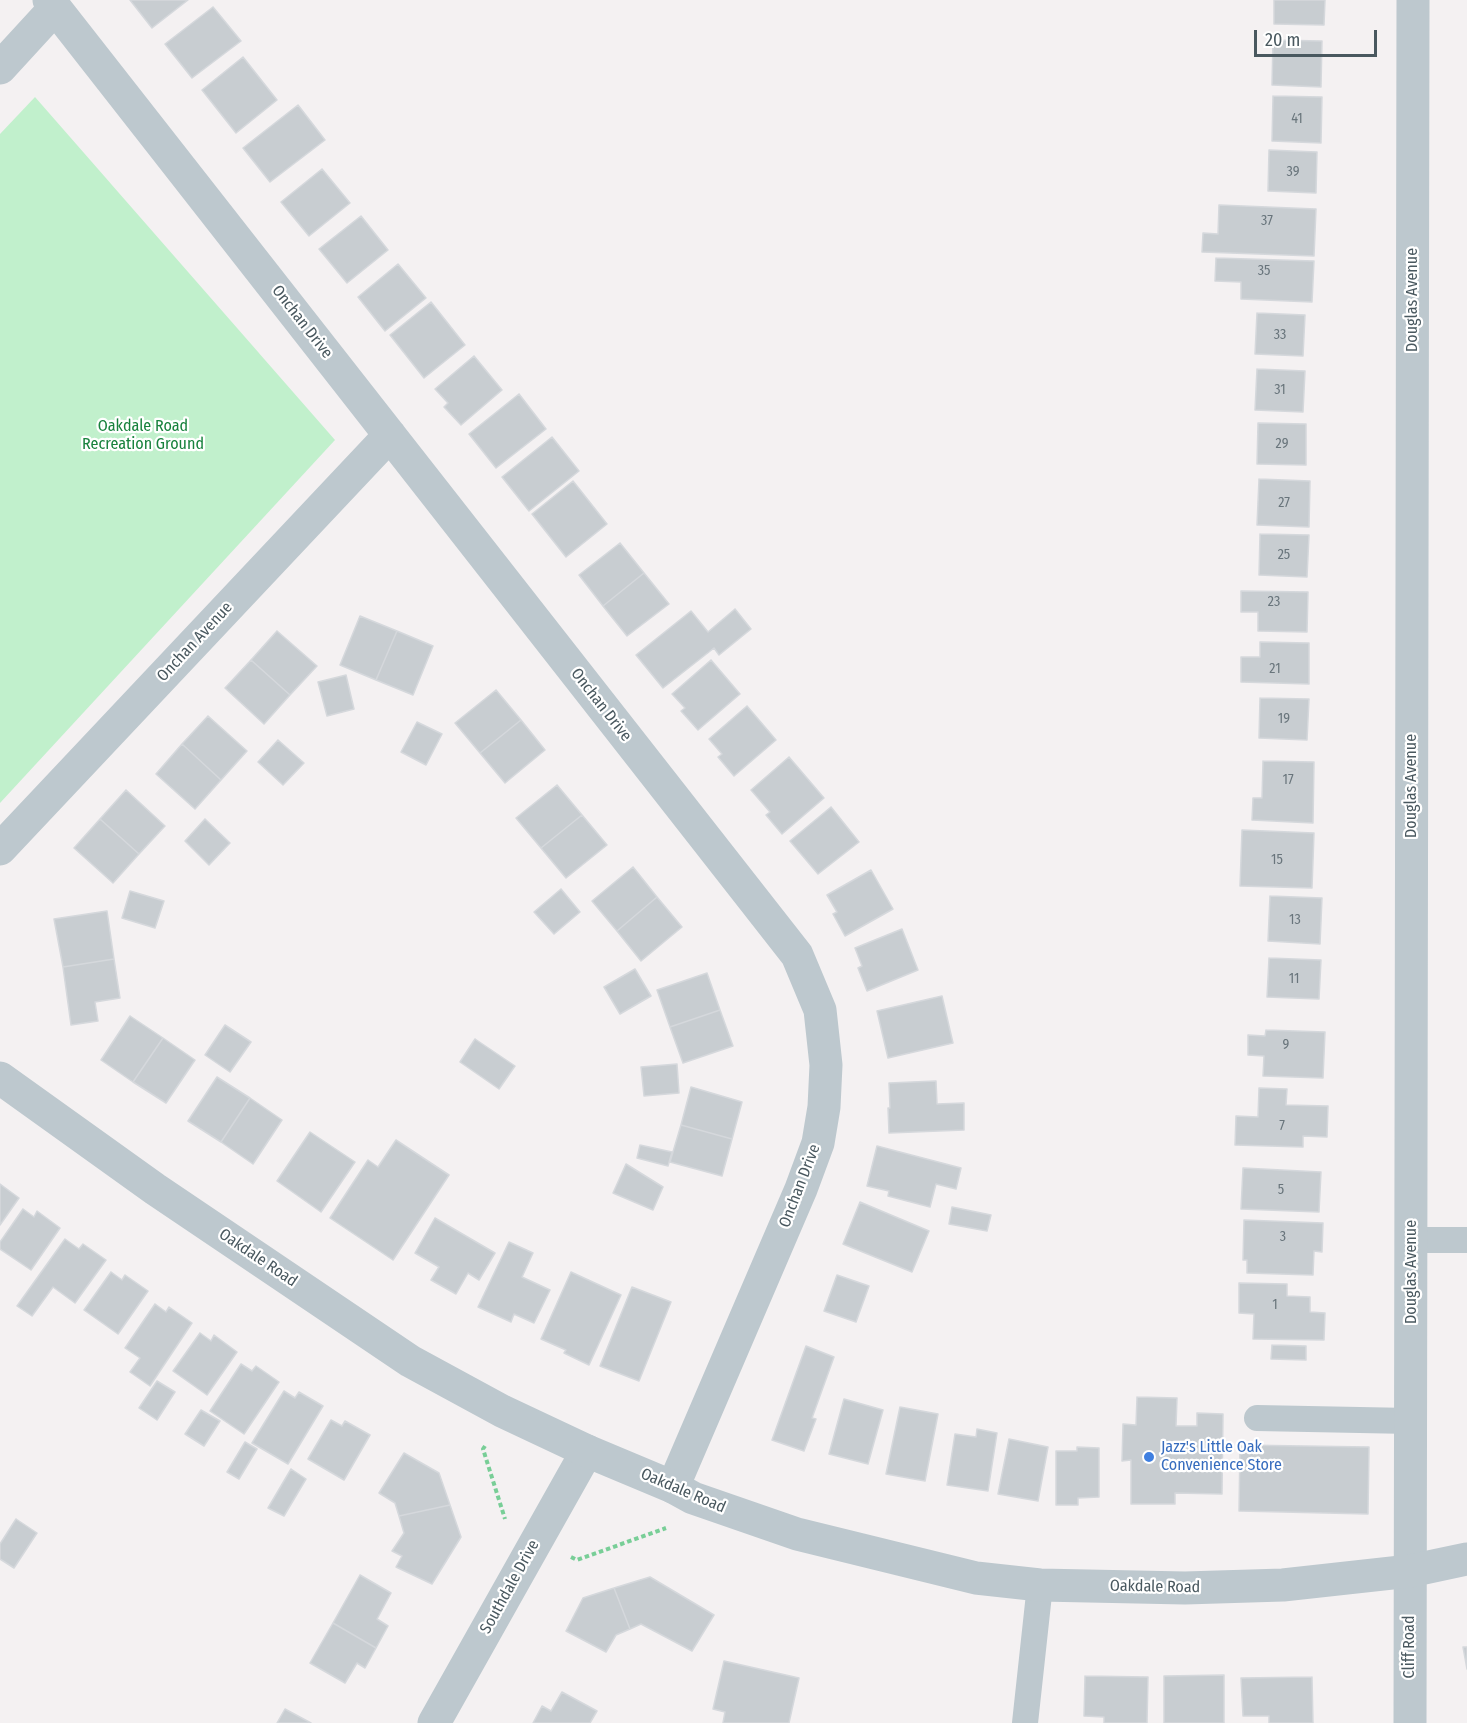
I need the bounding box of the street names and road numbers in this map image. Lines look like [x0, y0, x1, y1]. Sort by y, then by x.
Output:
street label: Douglas Avenue [1403, 248, 1423, 352]
street label: Onchan Drive [267, 282, 337, 362]
street label: Onchan Avenue [153, 598, 237, 686]
street label: Onchan Drive [566, 665, 636, 745]
street label: Douglas Avenue [1402, 734, 1422, 838]
street label: Onchan Drive [775, 1142, 825, 1230]
street label: Douglas Avenue [1402, 1220, 1422, 1324]
street label: Oakdale Road [215, 1225, 301, 1291]
street label: Oakdale Road [638, 1465, 728, 1517]
street label: Southdale Drive [476, 1537, 544, 1637]
street label: Oakdale Road [1110, 1577, 1200, 1597]
street label: Cliff Road [1400, 1616, 1420, 1678]

